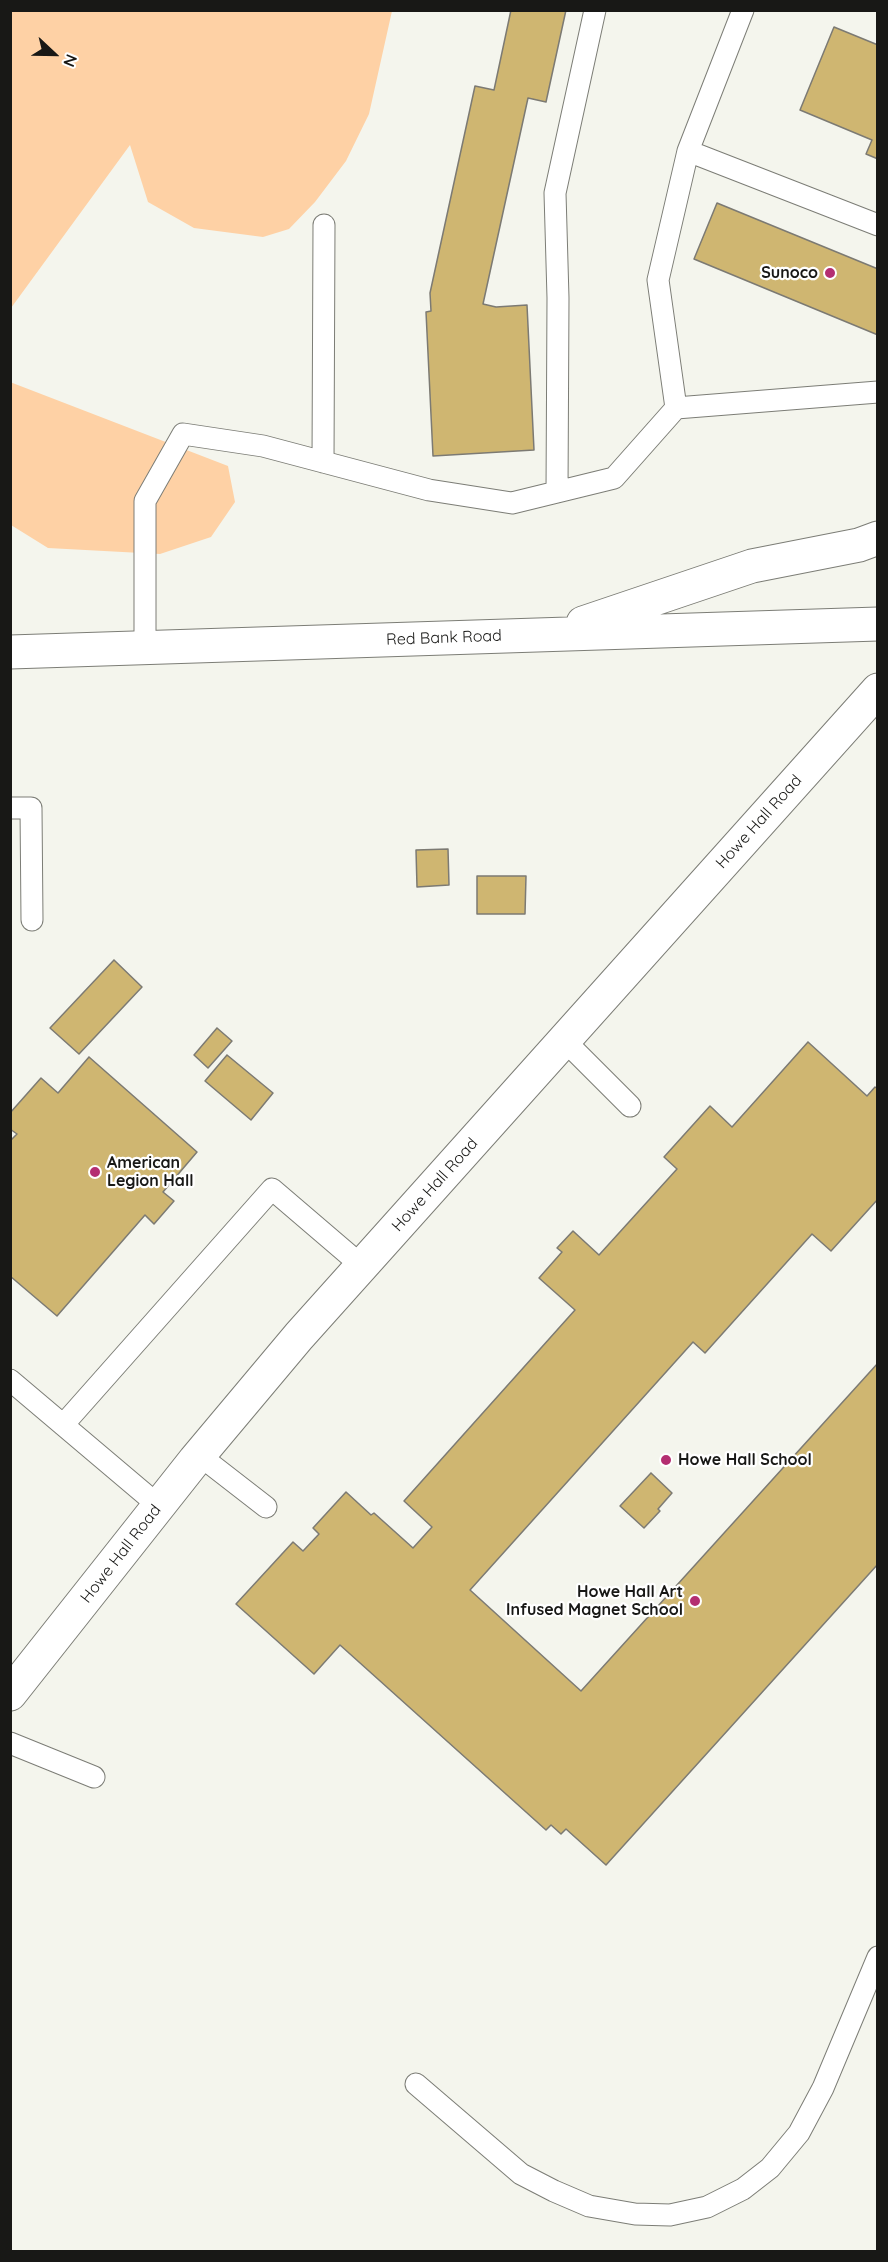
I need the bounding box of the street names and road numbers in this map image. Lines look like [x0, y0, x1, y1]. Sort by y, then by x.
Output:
street label: Red Bank Road [386, 626, 502, 650]
street label: Howe Hall Road [712, 771, 806, 873]
street label: Howe Hall Road [388, 1134, 482, 1236]
street label: Howe Hall Road [77, 1501, 165, 1607]

